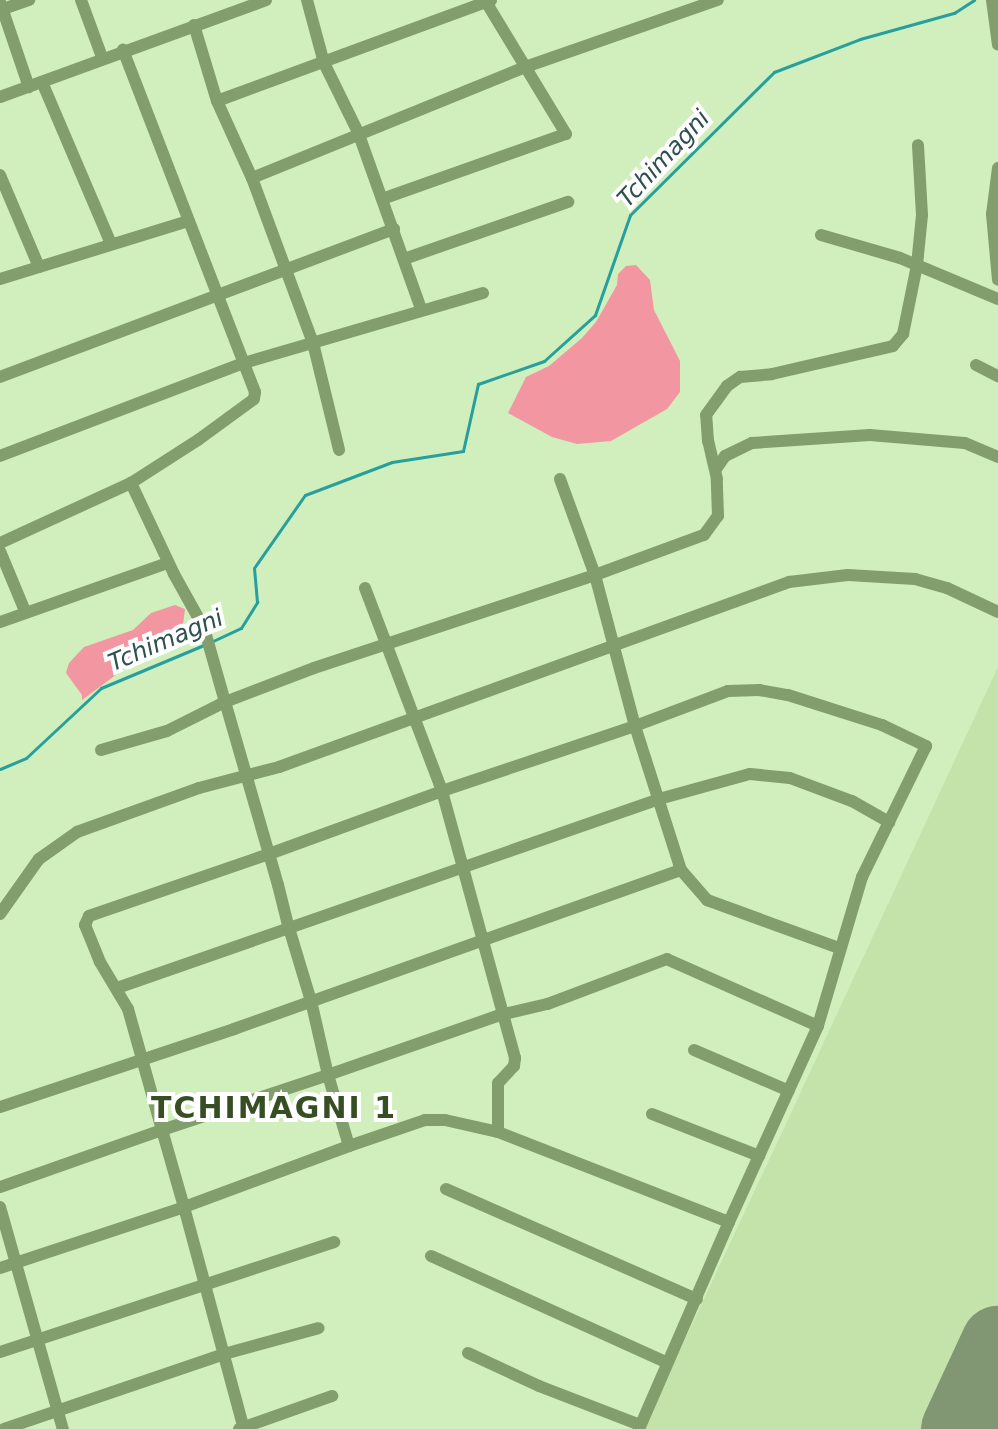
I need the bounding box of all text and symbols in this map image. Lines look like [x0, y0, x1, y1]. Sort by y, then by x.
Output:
water label: Tchimagni [612, 105, 716, 213]
water label: Tchimagni [104, 604, 228, 678]
district label: TCHIMAGNI 1 [151, 1090, 397, 1126]

